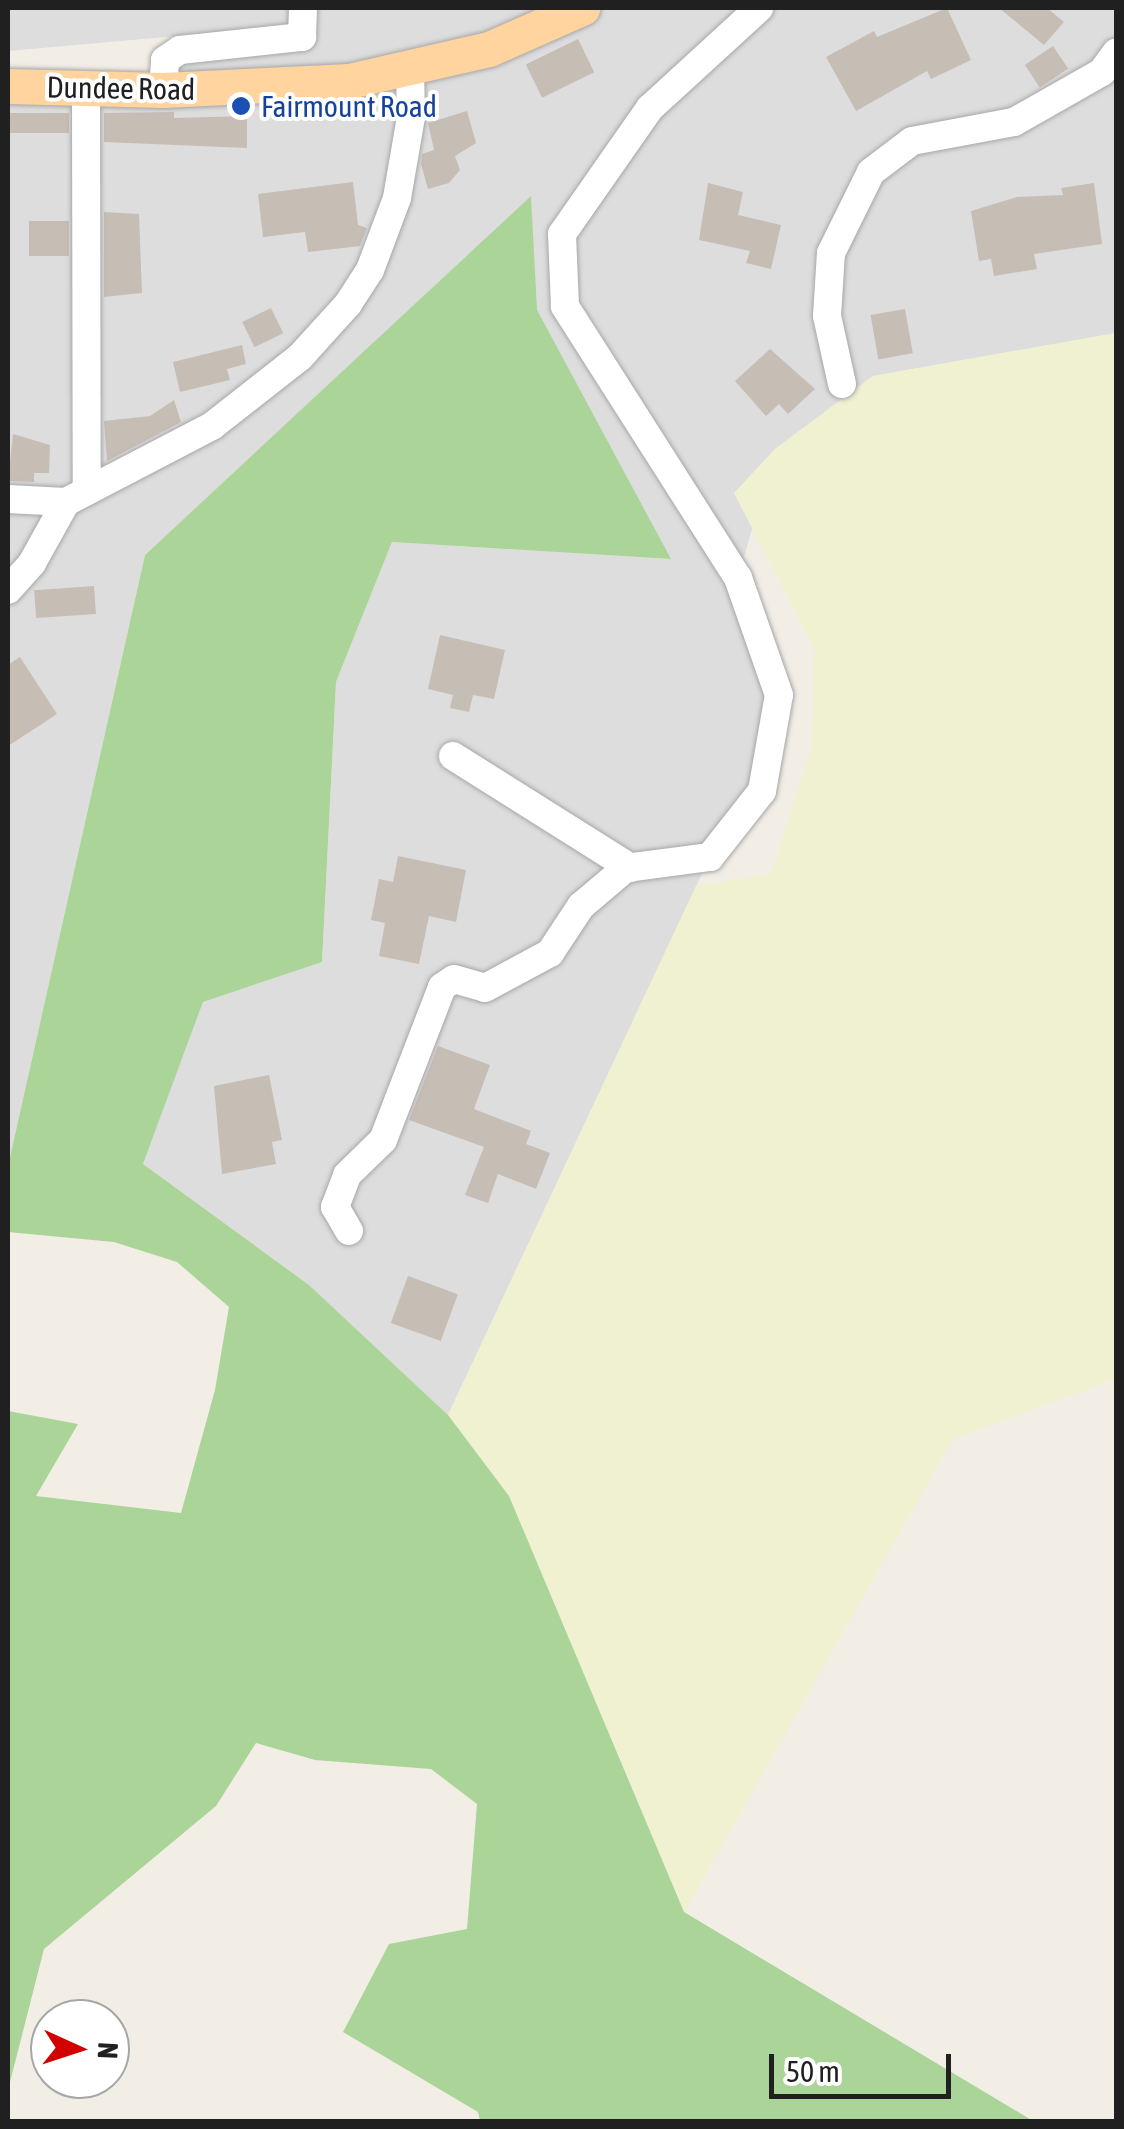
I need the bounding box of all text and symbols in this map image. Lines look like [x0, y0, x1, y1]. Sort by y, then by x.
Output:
street label: Dundee Road [46, 69, 196, 107]
place label: Fairmount Road [261, 88, 437, 124]
marker: Fairmount Road [230, 95, 252, 117]
north arrow [30, 1999, 130, 2099]
scale bar [774, 2034, 956, 2096]
text: N [92, 2041, 124, 2060]
text: 50 m [786, 2054, 840, 2088]

